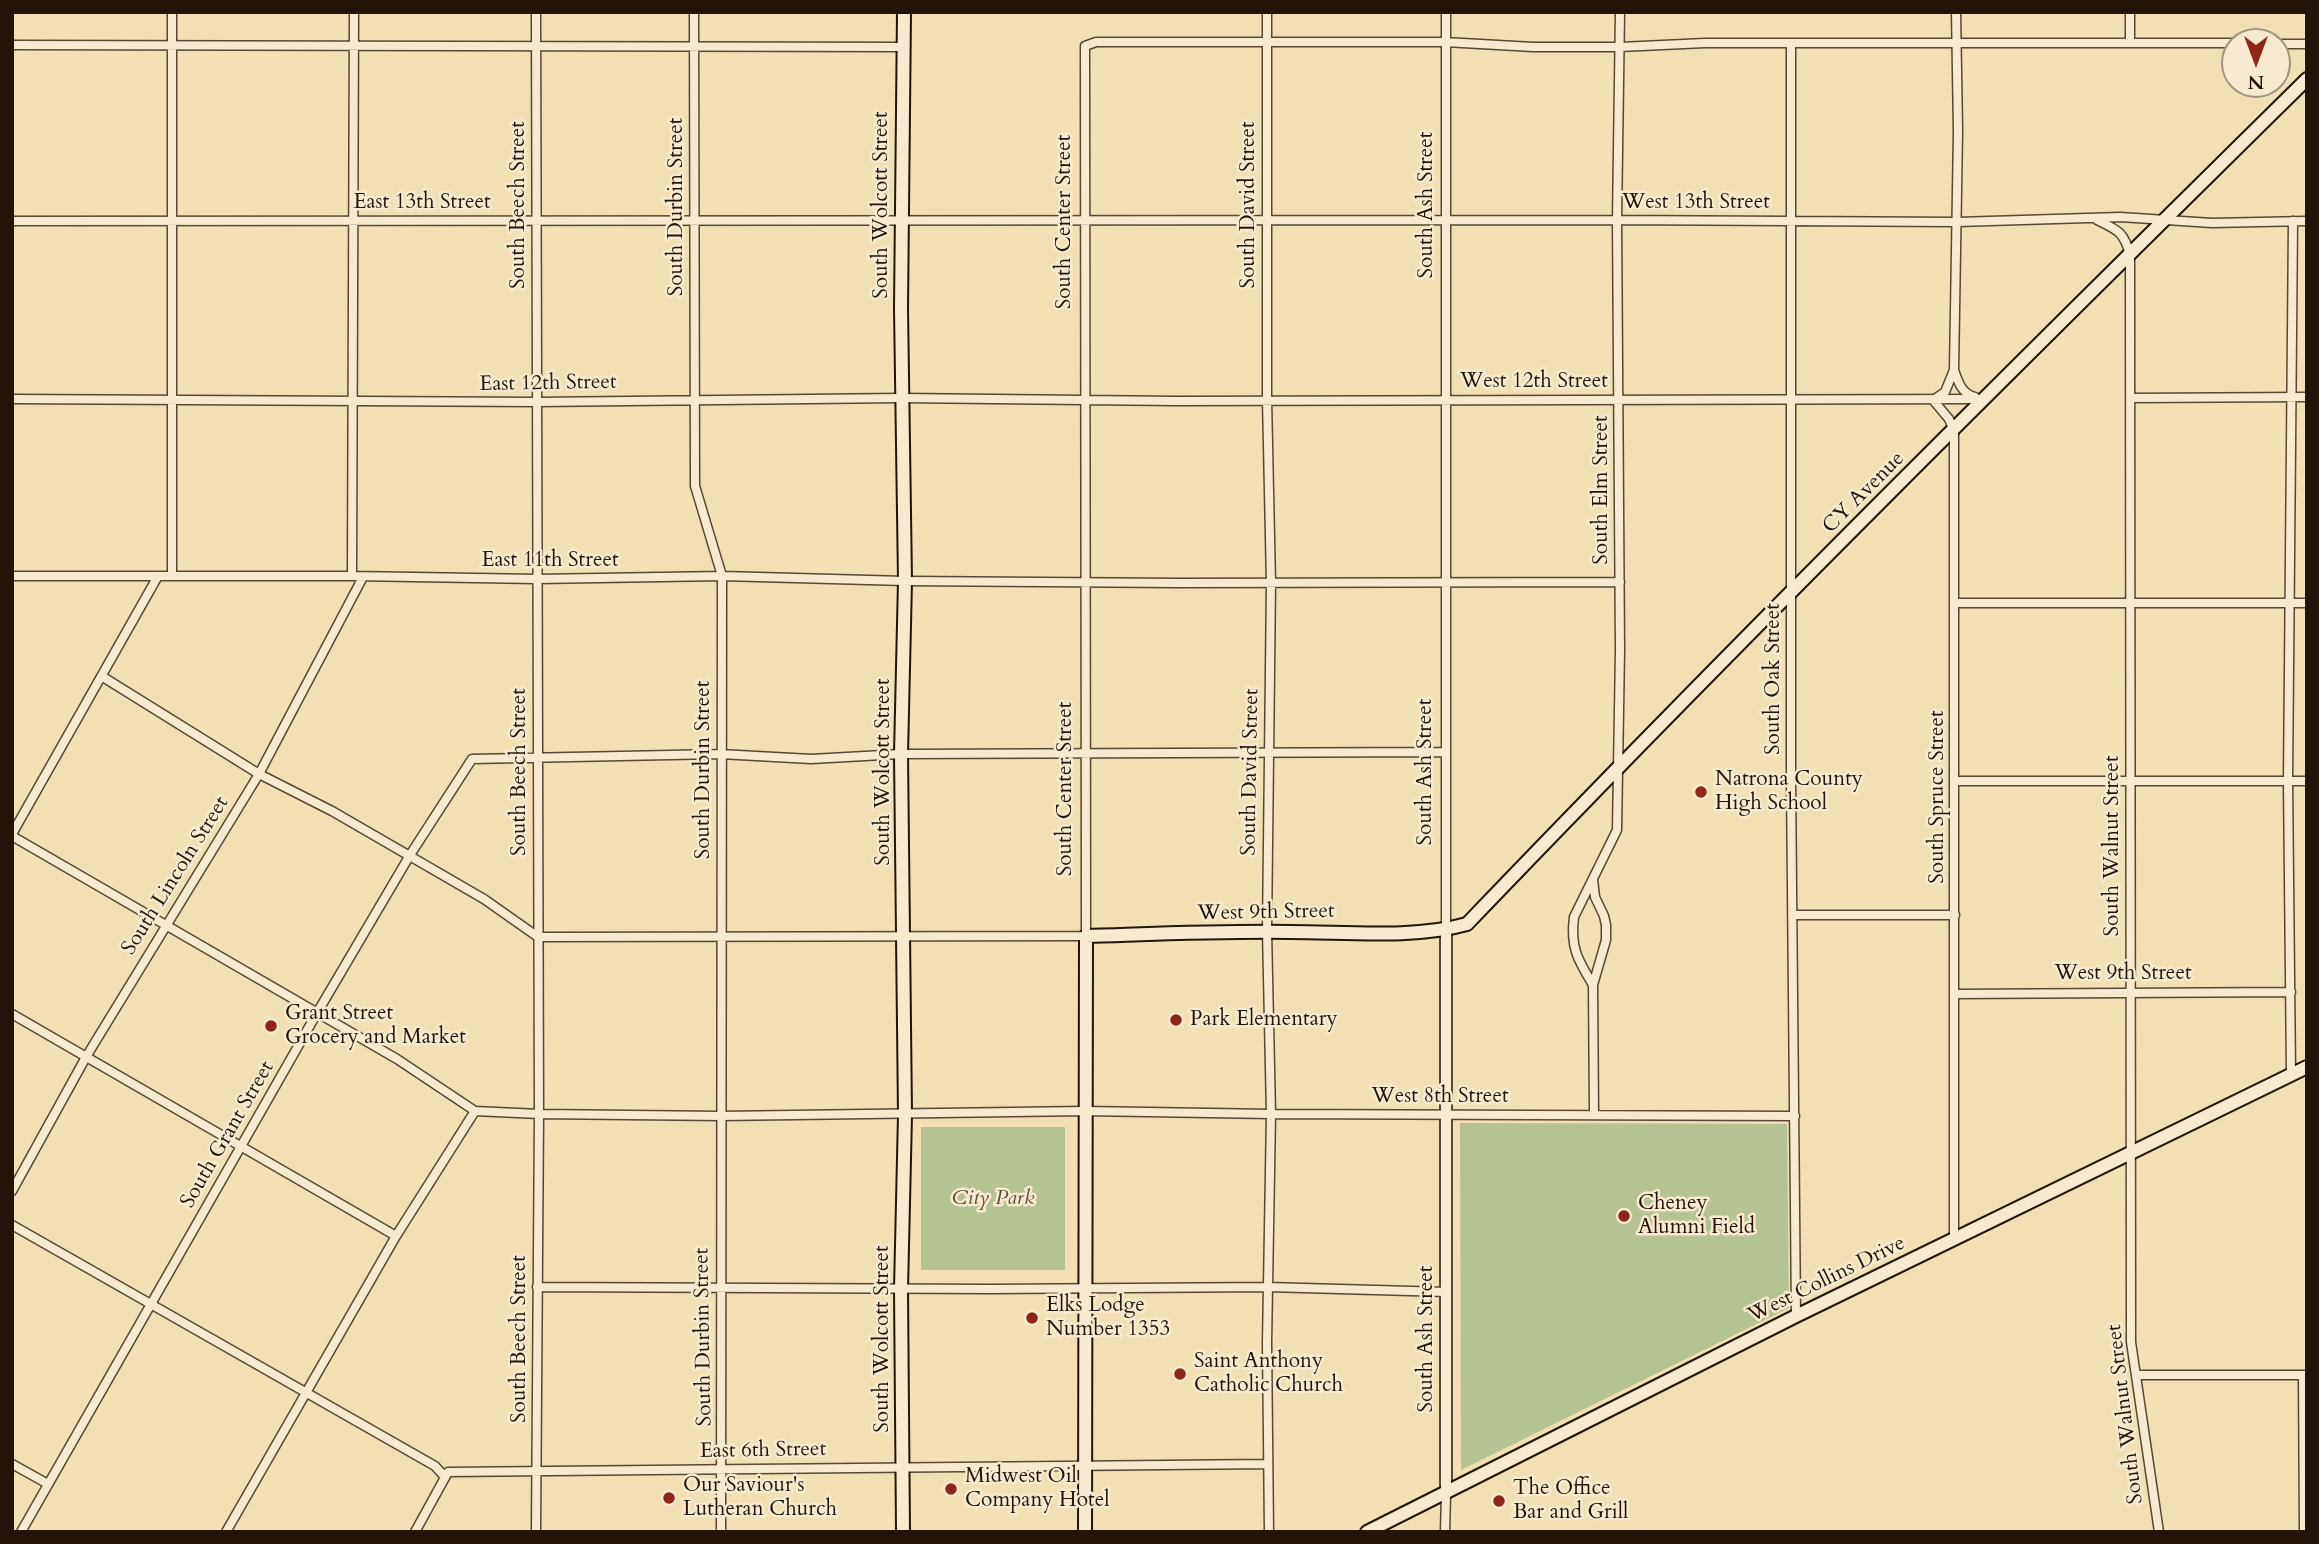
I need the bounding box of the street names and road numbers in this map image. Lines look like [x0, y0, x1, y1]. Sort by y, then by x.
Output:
street label: South Wolcott Street [869, 111, 895, 299]
street label: South Durbin Street [664, 118, 690, 296]
street label: South Beech Street [506, 121, 532, 289]
street label: South David Street [1236, 121, 1262, 289]
street label: South Ash Street [1414, 132, 1440, 278]
street label: South Center Street [1052, 135, 1078, 309]
street label: East 13th Street [353, 190, 491, 216]
street label: West 13th Street [1622, 190, 1770, 216]
street label: West 12th Street [1460, 369, 1608, 395]
street label: East 12th Street [479, 370, 617, 398]
street label: South Elm Street [1589, 415, 1615, 565]
street label: CY Avenue [1818, 447, 1910, 539]
street label: East 11th Street [481, 548, 619, 574]
street label: South Oak Street [1761, 603, 1787, 755]
street label: South Wolcott Street [871, 678, 897, 866]
street label: South Durbin Street [691, 681, 717, 859]
street label: South Beech Street [507, 688, 533, 856]
street label: South David Street [1237, 688, 1265, 856]
street label: South Ash Street [1413, 699, 1439, 845]
street label: South Center Street [1053, 702, 1079, 876]
street label: South Spruce Street [1925, 710, 1951, 884]
street label: South Walnut Street [2100, 755, 2126, 937]
street label: South Lincoln Street [117, 792, 235, 960]
street label: West 9th Street [1197, 899, 1335, 927]
street label: West 9th Street [2054, 961, 2192, 987]
street label: South Grant Street [176, 1057, 280, 1213]
street label: West 8th Street [1371, 1084, 1509, 1110]
street label: West Collins Drive [1744, 1231, 1910, 1329]
street label: South Wolcott Street [870, 1245, 896, 1433]
street label: South Durbin Street [690, 1247, 718, 1427]
street label: South Beech Street [507, 1255, 533, 1423]
street label: South Ash Street [1414, 1266, 1440, 1412]
street label: South Walnut Street [2102, 1323, 2150, 1505]
street label: East 6th Street [700, 1437, 826, 1465]

